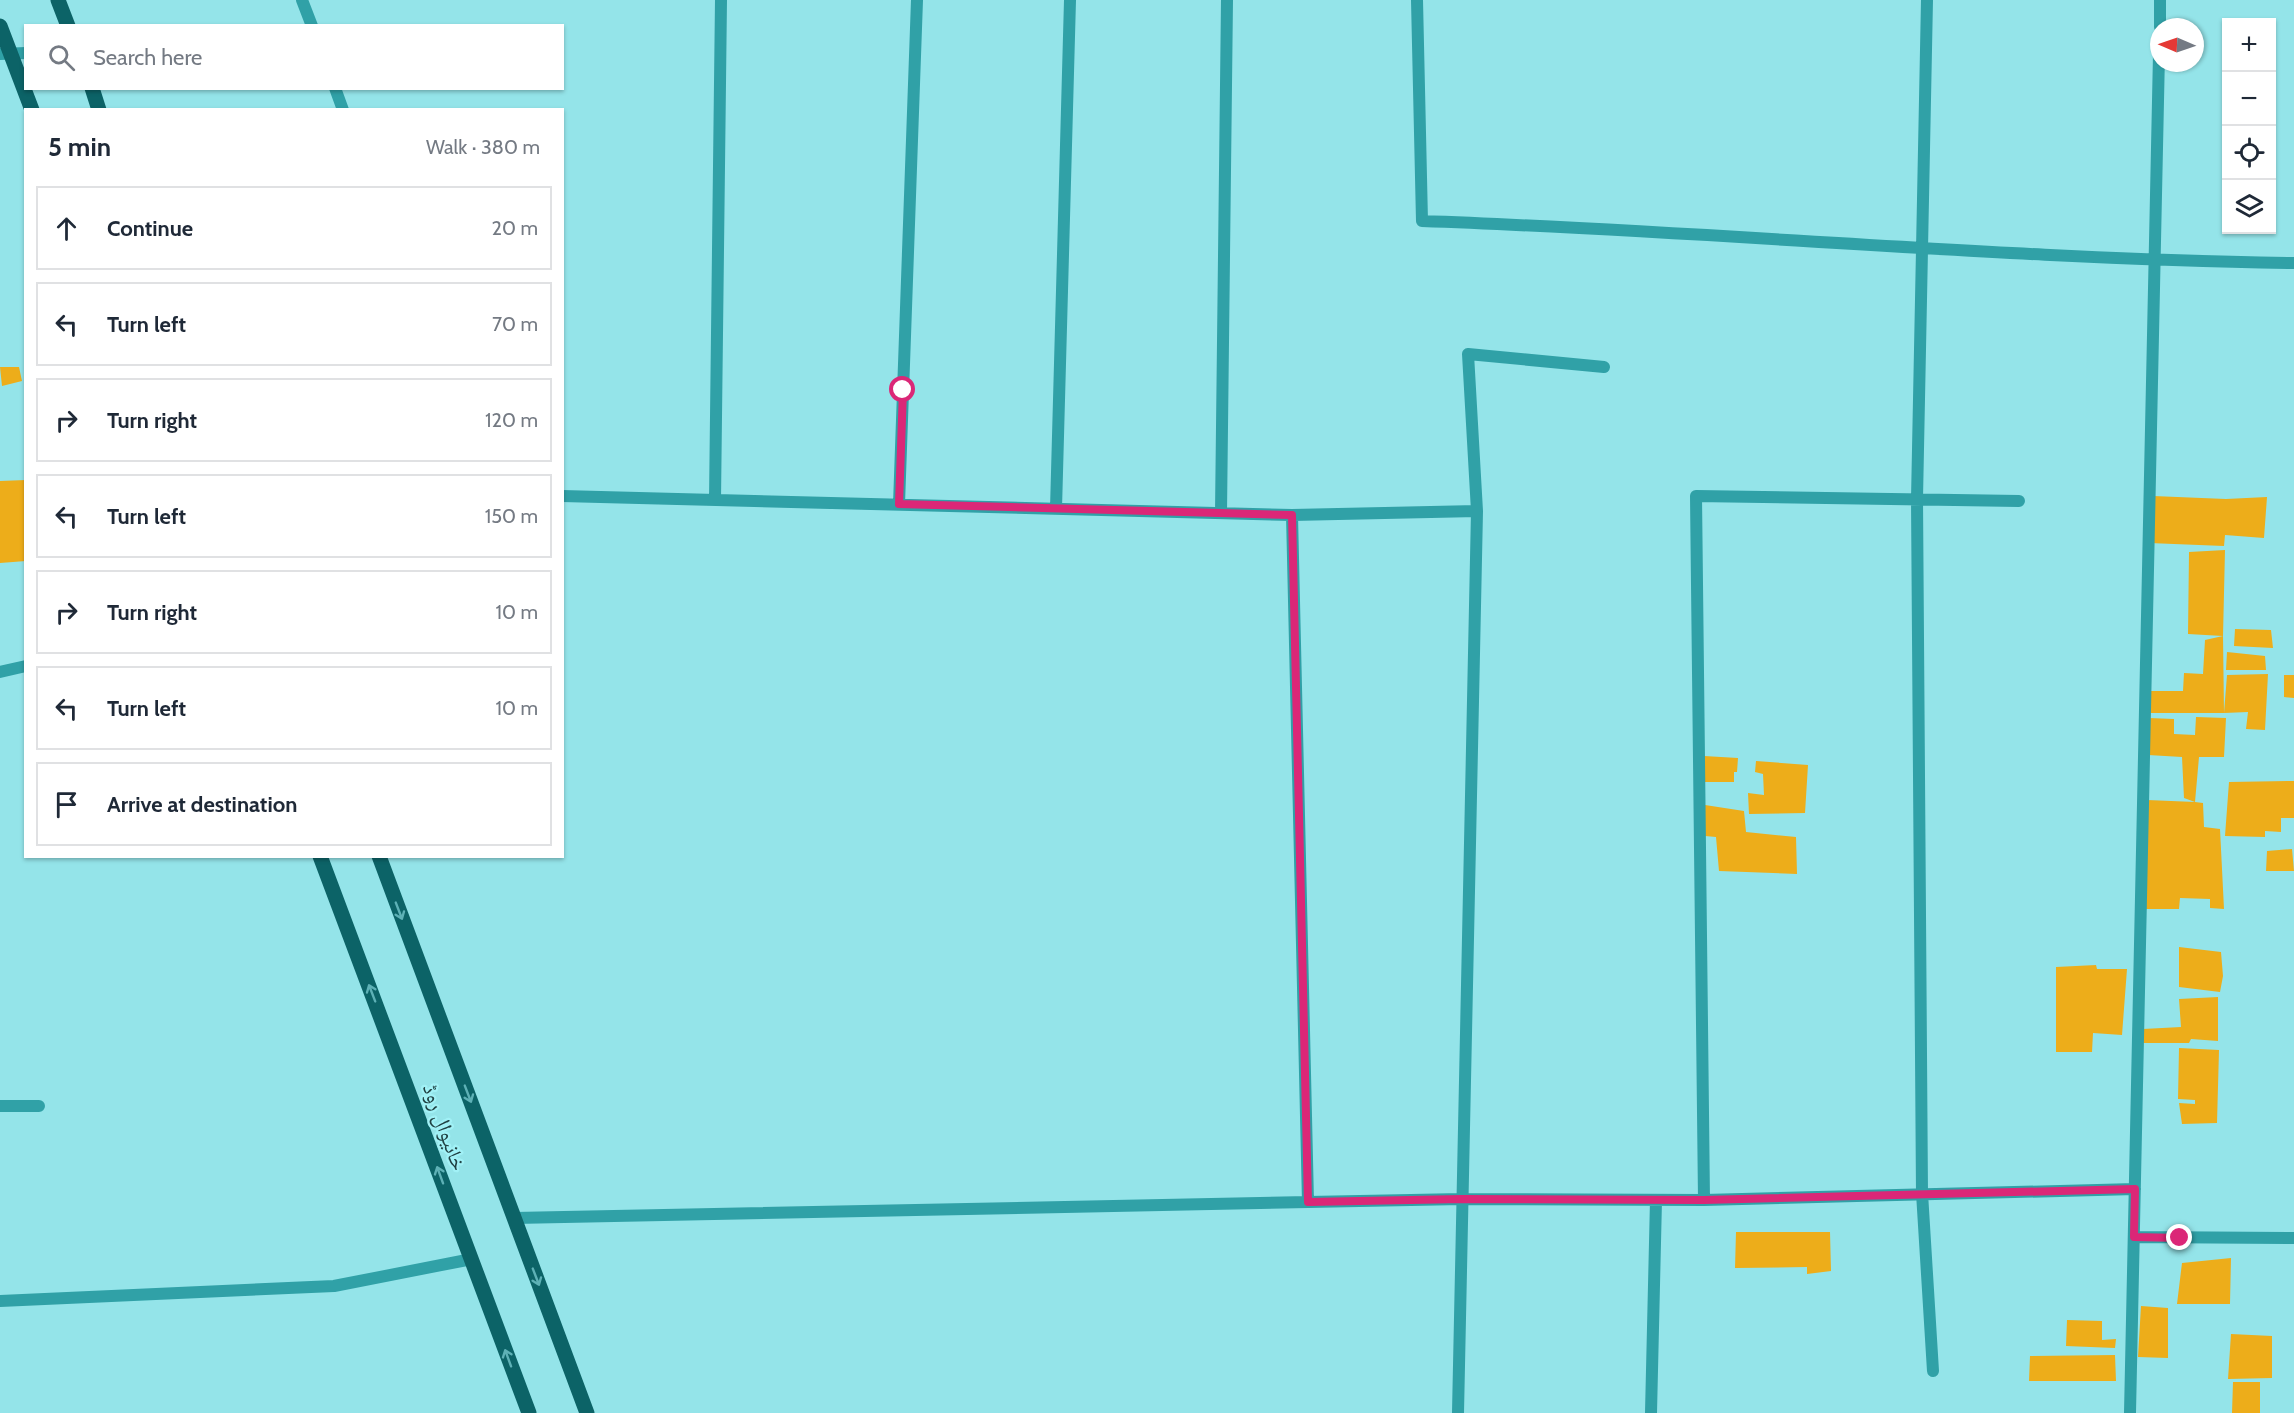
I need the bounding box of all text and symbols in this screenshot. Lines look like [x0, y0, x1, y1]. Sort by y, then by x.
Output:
north arrow [2150, 18, 2204, 72]
map controls [2222, 18, 2276, 234]
button: + [2222, 18, 2276, 72]
search box [24, 24, 564, 90]
icon: search [45, 41, 78, 74]
text: Search here [93, 44, 202, 71]
button: − [2222, 72, 2276, 126]
button: locate [2222, 126, 2276, 180]
text: 5 min [48, 131, 111, 163]
text: Walk · 380 m [426, 135, 540, 159]
button: layers [2222, 180, 2276, 234]
icon: ahead [50, 212, 83, 245]
text: Continue [107, 215, 193, 242]
text: 20 m [492, 216, 538, 240]
icon: left [50, 308, 83, 341]
text: Turn left [107, 311, 186, 338]
text: 70 m [492, 312, 538, 336]
route start [889, 376, 915, 402]
icon: right [50, 404, 83, 437]
text: Turn right [107, 407, 197, 434]
text: 120 m [485, 408, 538, 432]
icon: left [50, 500, 83, 533]
text: Turn left [107, 503, 186, 530]
text: 150 m [485, 504, 538, 528]
icon: right [50, 596, 83, 629]
text: Turn right [107, 599, 197, 626]
text: 10 m [495, 600, 538, 624]
icon: left [50, 692, 83, 725]
text: Turn left [107, 695, 186, 722]
text: 10 m [495, 696, 538, 720]
icon: arrive [50, 788, 83, 821]
text: Arrive at destination [107, 791, 297, 818]
one-way arrow [395, 901, 406, 920]
one-way arrow [366, 984, 377, 1003]
street label: خانیوال روڈ [418, 1080, 472, 1174]
one-way arrow [463, 1084, 474, 1103]
one-way arrow [434, 1167, 445, 1185]
route end [2166, 1224, 2192, 1250]
one-way arrow [531, 1267, 542, 1285]
one-way arrow [502, 1349, 513, 1368]

